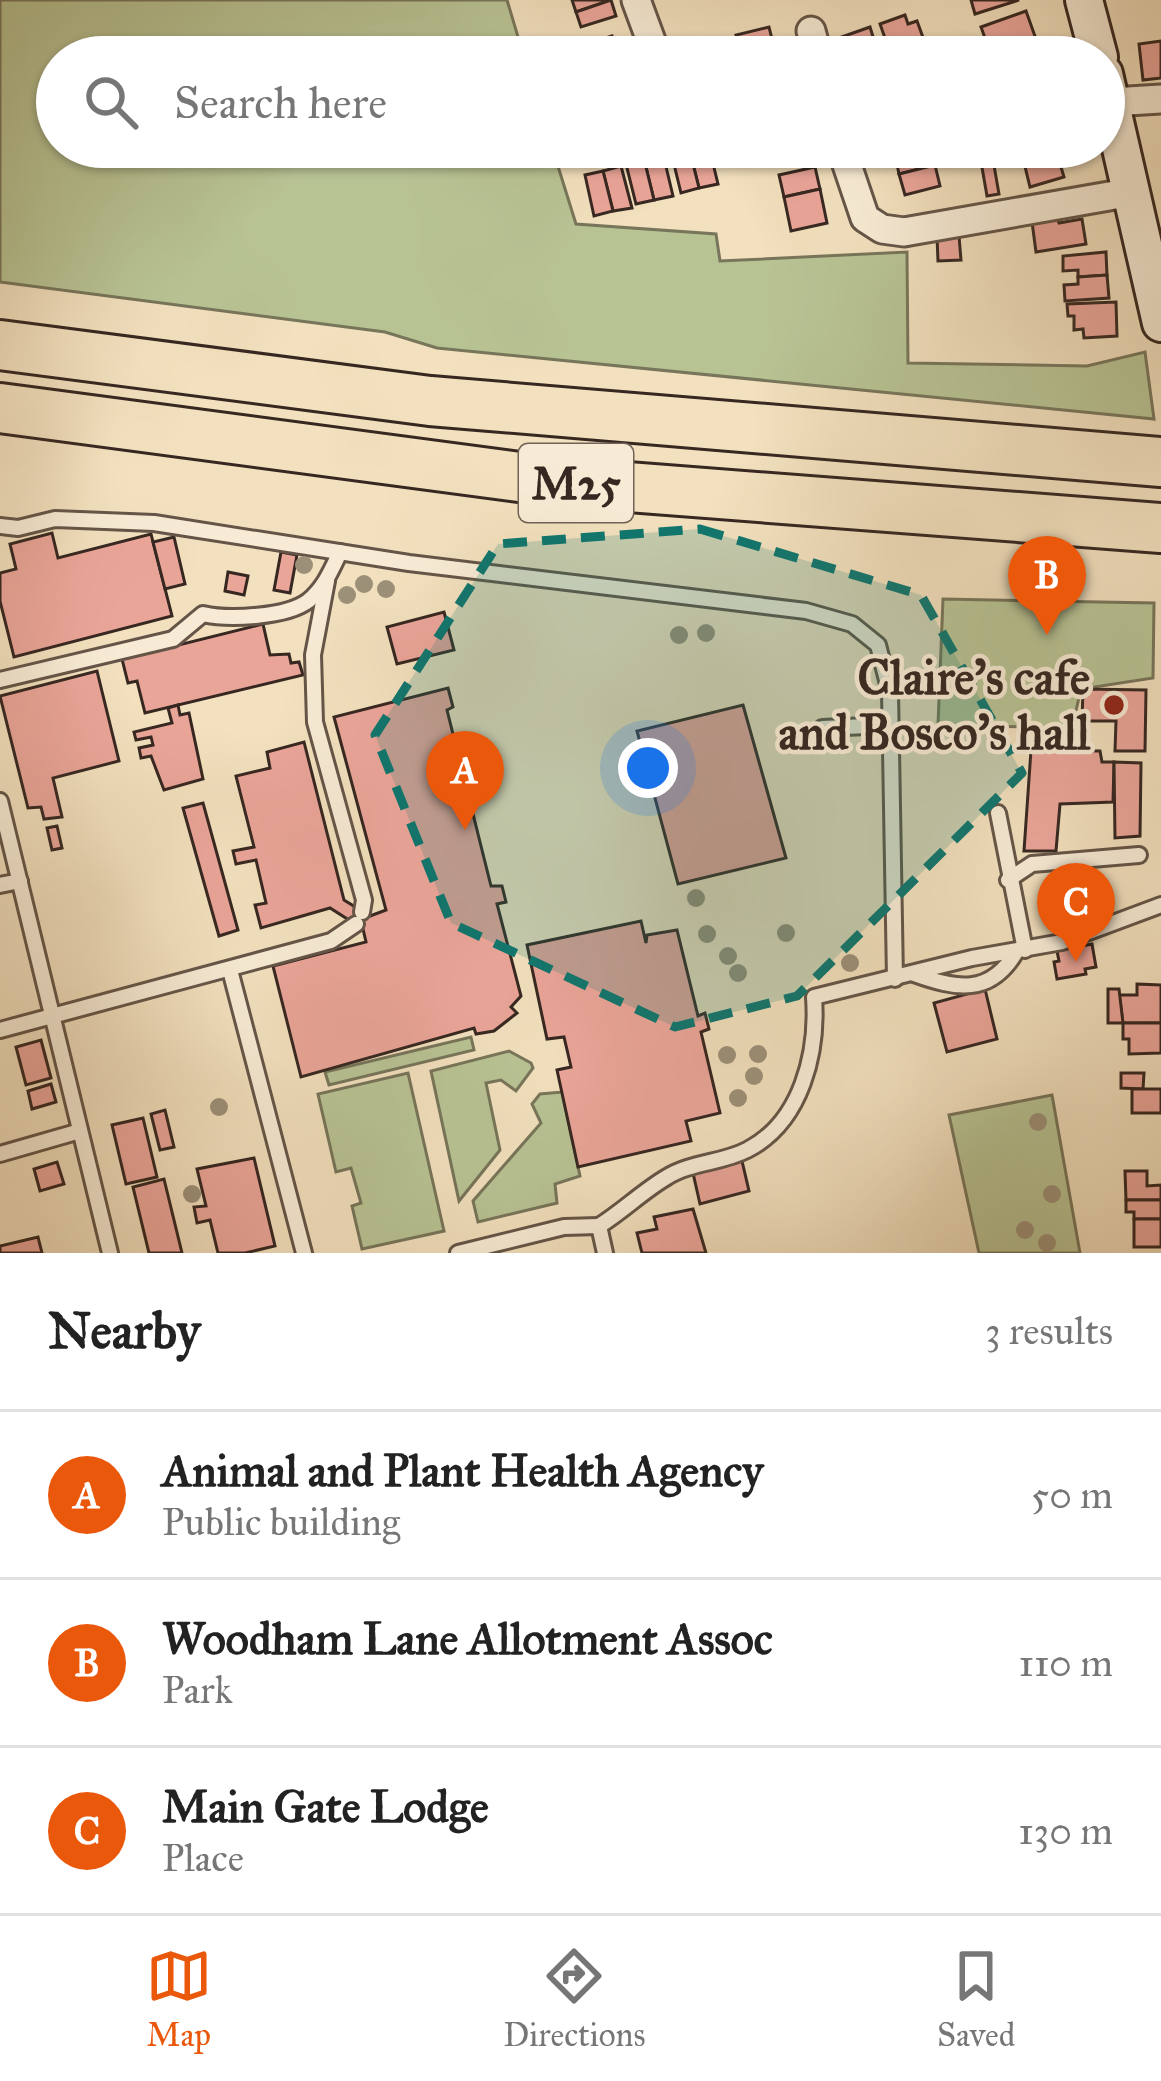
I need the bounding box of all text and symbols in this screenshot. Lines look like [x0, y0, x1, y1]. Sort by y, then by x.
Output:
search box [36, 36, 1125, 168]
icon: search [78, 69, 144, 135]
text: Search here [174, 75, 387, 130]
road number: M25 [519, 444, 633, 522]
pin: B [1008, 536, 1086, 635]
place label: Claire's cafe and Bosco's hall [778, 648, 1091, 762]
marker: Claire's cafe and Bosco's hall [1101, 692, 1127, 718]
pin: A [426, 731, 504, 830]
your location [618, 738, 678, 798]
pin: C [1037, 863, 1115, 962]
text: Nearby [48, 1300, 200, 1362]
text: 3 results [985, 1307, 1113, 1355]
text: Animal and Plant Health Agency [162, 1443, 763, 1498]
text: A [74, 1471, 100, 1519]
text: 50 m [1031, 1471, 1113, 1519]
text: Public building [162, 1498, 400, 1546]
text: Woodham Lane Allotment Assoc [162, 1611, 773, 1666]
text: B [74, 1639, 100, 1687]
text: 110 m [1018, 1639, 1113, 1687]
text: Park [162, 1666, 233, 1714]
text: Main Gate Lodge [162, 1779, 489, 1834]
text: C [74, 1807, 100, 1855]
text: 130 m [1018, 1807, 1113, 1855]
text: Place [162, 1834, 244, 1882]
tab: Map [146, 1943, 212, 2055]
tab: Directions [503, 1943, 645, 2055]
tab: Saved [937, 1943, 1015, 2055]

